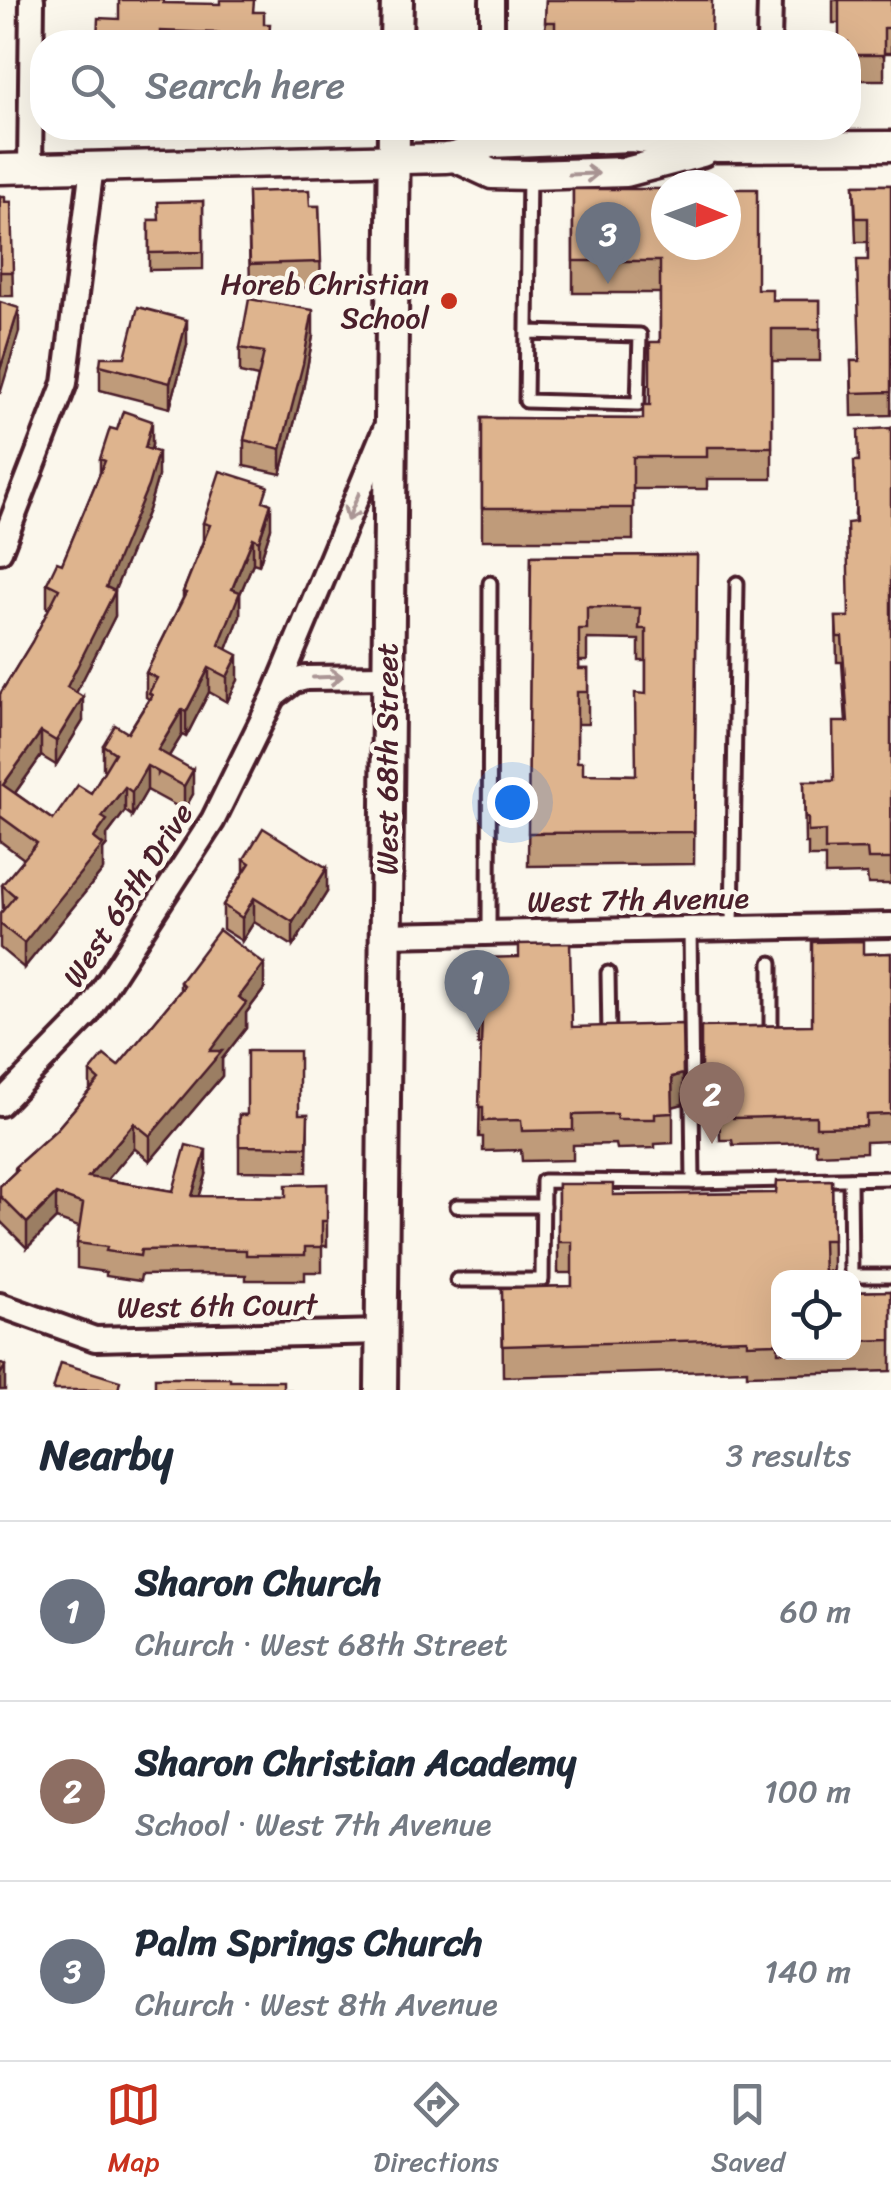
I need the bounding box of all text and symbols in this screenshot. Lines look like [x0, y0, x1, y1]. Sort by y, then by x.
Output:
search box [30, 30, 861, 140]
text: Search here [145, 52, 345, 119]
icon: search [65, 58, 120, 113]
one-way arrow [568, 164, 600, 183]
north arrow [651, 170, 741, 260]
pin: 3 [576, 202, 640, 284]
place label: Horeb Christian School [221, 257, 429, 345]
marker: Horeb Christian School [438, 290, 460, 312]
one-way arrow [342, 491, 360, 521]
street label: West 68th Street [360, 643, 414, 875]
one-way arrow [312, 668, 344, 687]
your location [487, 777, 538, 828]
street label: West 65th Drive [48, 791, 208, 999]
street label: West 7th Avenue [527, 871, 749, 929]
pin: 1 [444, 950, 510, 1032]
pin: 2 [680, 1062, 744, 1144]
map controls [771, 1270, 861, 1360]
button: locate [771, 1270, 861, 1360]
street label: West 6th Court [116, 1277, 320, 1335]
text: Nearby [40, 1418, 173, 1492]
text: 3 results [726, 1427, 851, 1484]
text: Sharon Church [135, 1549, 382, 1616]
text: 1 [66, 1583, 79, 1640]
text: 60 m [780, 1583, 851, 1640]
text: Church · West 68th Street [135, 1616, 508, 1673]
text: Sharon Christian Academy [135, 1729, 576, 1796]
text: 2 [63, 1763, 82, 1820]
text: 100 m [764, 1763, 851, 1820]
text: School · West 7th Avenue [135, 1796, 491, 1853]
text: Palm Springs Church [135, 1909, 483, 1976]
text: 3 [64, 1943, 81, 2000]
text: 140 m [764, 1943, 851, 2000]
text: Church · West 8th Avenue [135, 1976, 498, 2033]
tab: Map [106, 2077, 161, 2186]
tab: Directions [373, 2077, 499, 2186]
tab: Saved [711, 2077, 785, 2186]

